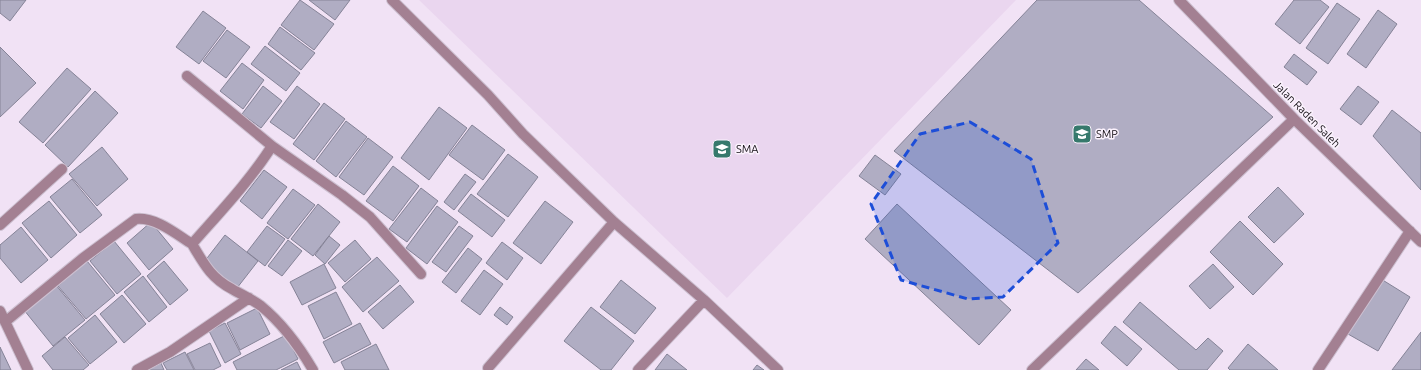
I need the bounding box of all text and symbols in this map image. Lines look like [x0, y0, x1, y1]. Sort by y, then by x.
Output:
street label: Jalan Raden Saleh [1271, 78, 1343, 150]
school or university icon: SMP [1071, 123, 1093, 145]
place label: SMP [1096, 128, 1118, 140]
school or university icon: SMA [711, 138, 733, 160]
place label: SMA [736, 143, 759, 155]

